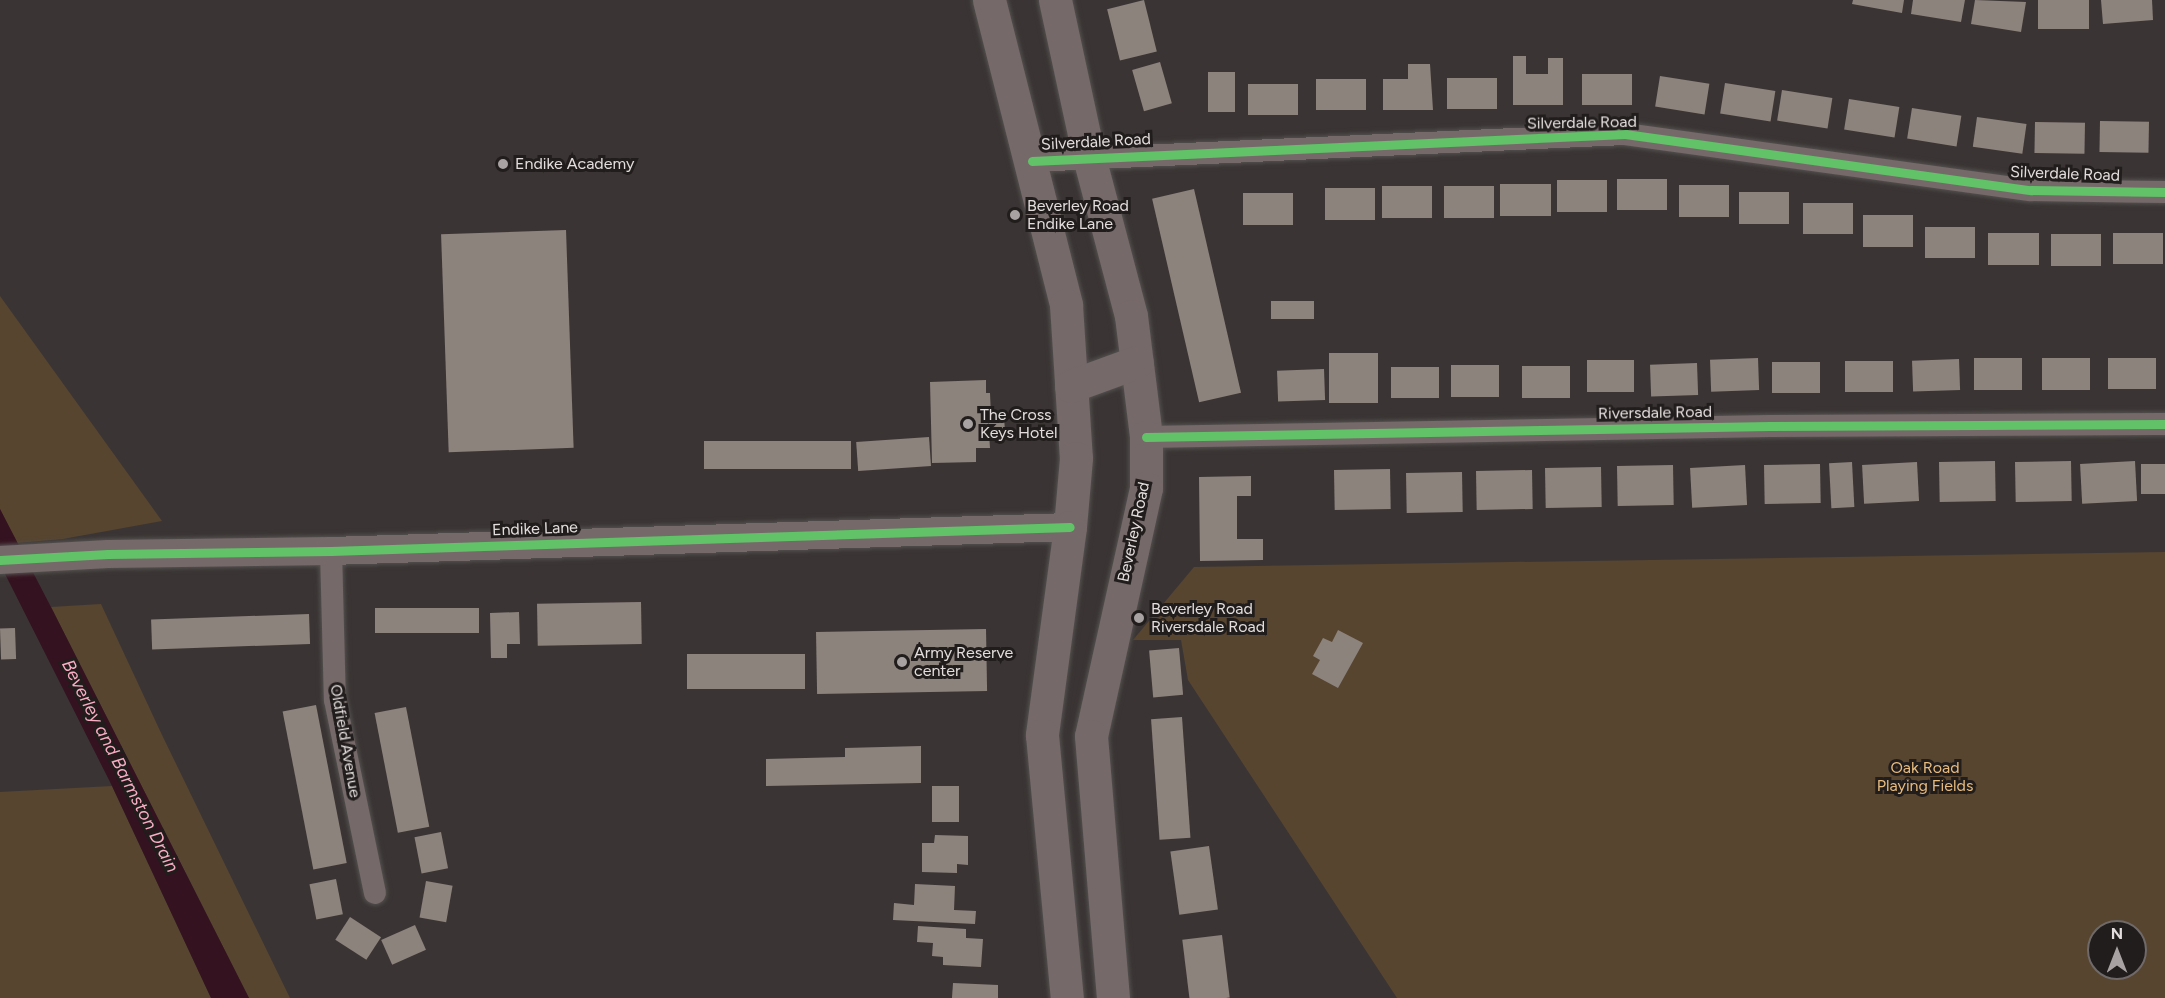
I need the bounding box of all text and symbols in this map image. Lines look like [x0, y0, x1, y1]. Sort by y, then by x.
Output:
street label: Silverdale Road [1527, 112, 1637, 134]
street label: Silverdale Road [1041, 130, 1151, 154]
place label: Endike Academy [515, 154, 634, 174]
marker: Endike Academy [496, 157, 510, 171]
street label: Silverdale Road [2010, 162, 2120, 186]
place label: Beverley Road Endike Lane [1027, 196, 1129, 234]
marker: Beverley Road Endike Lane [1008, 208, 1022, 222]
street label: Riversdale Road [1598, 402, 1712, 424]
place label: The Cross Keys Hotel [980, 405, 1058, 443]
marker: The Cross Keys Hotel [961, 417, 975, 431]
street label: Beverley Road [1114, 480, 1154, 584]
street label: Endike Lane [492, 518, 578, 540]
place label: Beverley Road Riversdale Road [1151, 599, 1265, 637]
marker: Beverley Road Riversdale Road [1132, 611, 1146, 625]
place label: Army Reserve center [914, 643, 1013, 681]
marker: Army Reserve center [895, 655, 909, 669]
water label: Beverley and Barmston Drain [57, 656, 183, 876]
street label: Oldfield Avenue [326, 683, 364, 799]
park label: Oak Road Playing Fields [1877, 758, 1973, 796]
north arrow [2087, 920, 2147, 980]
text: N [2111, 924, 2123, 943]

